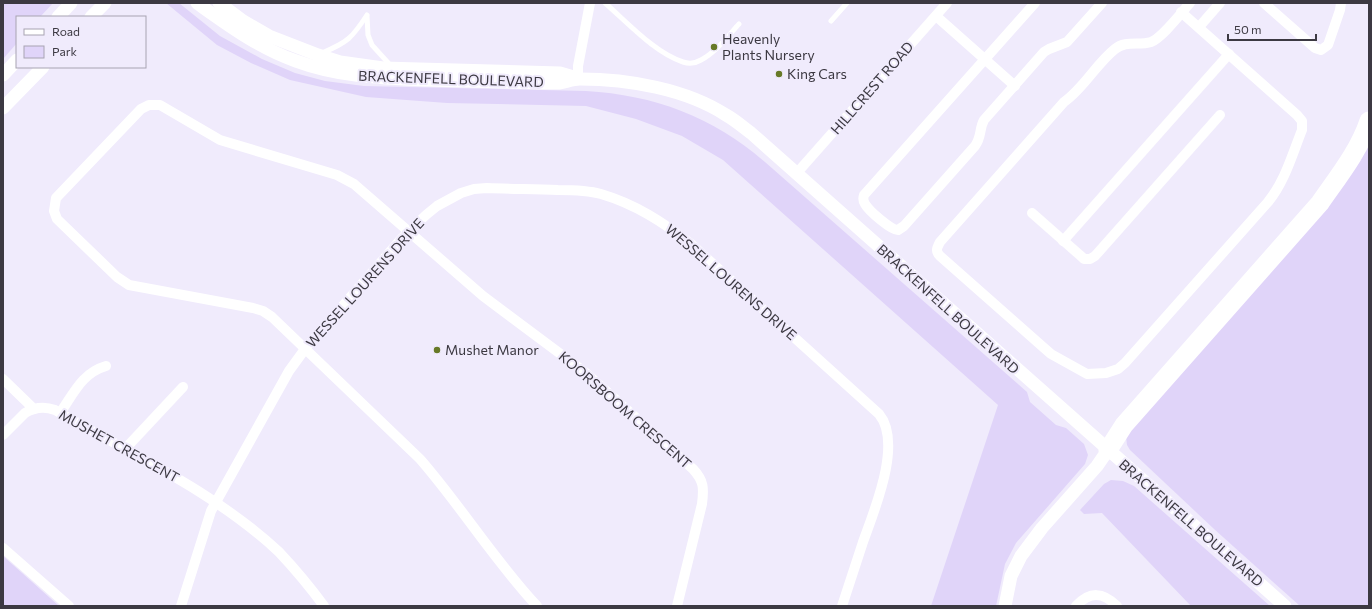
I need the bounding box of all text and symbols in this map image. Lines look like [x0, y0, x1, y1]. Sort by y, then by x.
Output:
legend [16, 16, 146, 68]
scale bar [1228, 16, 1316, 42]
text: 50 m [1234, 22, 1262, 36]
text: Road [52, 24, 80, 38]
place label: Heavenly Plants Nursery [722, 30, 815, 63]
street label: HILLCREST ROAD [827, 38, 917, 138]
marker: Heavenly Plants Nursery [709, 42, 719, 52]
text: Park [52, 44, 78, 58]
place label: King Cars [787, 65, 847, 82]
street label: BRACKENFELL BOULEVARD [358, 67, 544, 90]
marker: King Cars [774, 69, 784, 79]
street label: WESSEL LOURENS DRIVE [302, 215, 427, 351]
street label: WESSEL LOURENS DRIVE [662, 220, 800, 343]
street label: BRACKENFELL BOULEVARD [874, 240, 1023, 377]
place label: Mushet Manor [445, 341, 539, 358]
marker: Mushet Manor [432, 345, 442, 355]
street label: KOORSBOOM CRESCENT [556, 347, 695, 472]
street label: MUSHET CRESCENT [56, 405, 182, 486]
street label: BRACKENFELL BOULEVARD [1116, 455, 1267, 590]

